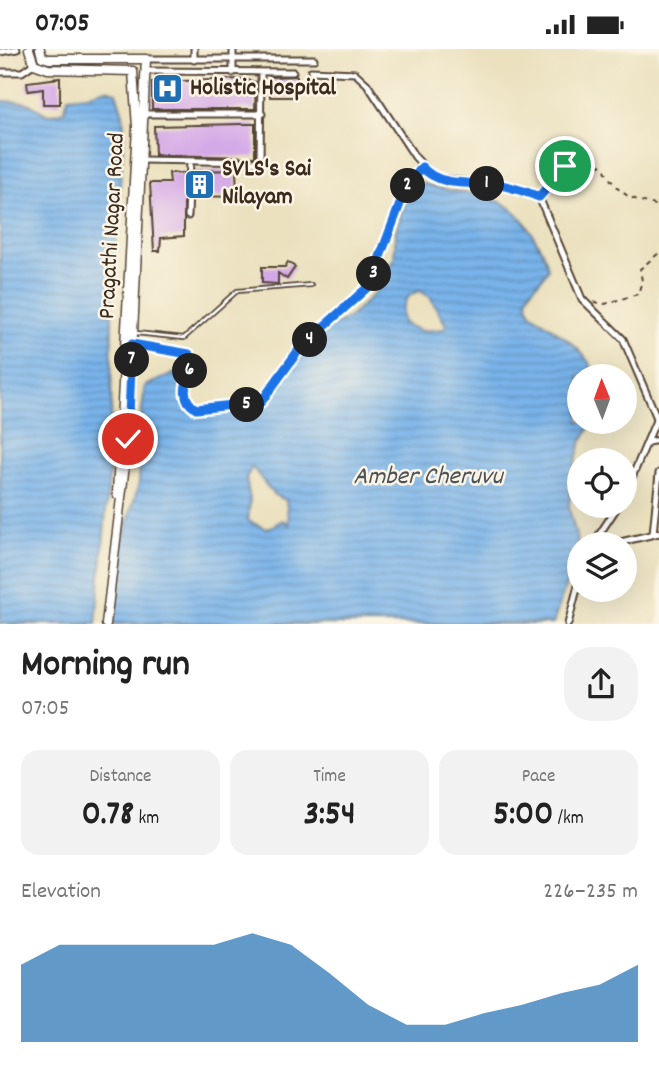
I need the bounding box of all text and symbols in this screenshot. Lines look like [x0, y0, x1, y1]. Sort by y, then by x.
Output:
text: 07:05 [35, 6, 90, 43]
hospital icon: Holistic Hospital [150, 72, 184, 106]
place label: Holistic Hospital [190, 72, 336, 106]
street label: Pragathi Nagar Road [91, 132, 135, 320]
pin [535, 136, 595, 196]
icon: arrive [546, 147, 584, 185]
place label: SVLS's Sai Nilayam [222, 153, 312, 215]
building icon: SVLS's Sai Nilayam [182, 167, 216, 201]
pin: 1 [470, 167, 504, 201]
pin: 2 [390, 169, 426, 203]
text: 1 [484, 170, 489, 197]
text: 2 [403, 172, 412, 199]
pin: 3 [356, 257, 392, 292]
text: 3 [369, 260, 378, 287]
pin: 4 [292, 323, 328, 357]
text: 4 [306, 326, 313, 353]
pin: 7 [114, 343, 150, 377]
text: 7 [128, 346, 135, 373]
pin: 6 [172, 353, 208, 389]
text: 6 [185, 357, 194, 384]
north arrow [567, 364, 637, 434]
map controls [567, 364, 637, 602]
pin: 5 [230, 387, 264, 423]
text: 5 [242, 391, 251, 418]
pin [98, 409, 158, 469]
icon: check [109, 420, 147, 458]
button: locate [567, 448, 637, 518]
water label: Amber Cheruvu [353, 459, 505, 496]
button: layers [567, 532, 637, 602]
text: Morning run [21, 639, 190, 694]
button: share [564, 647, 638, 721]
text: 07:05 [21, 693, 69, 726]
text: Distance [90, 764, 151, 791]
text: Time [313, 764, 346, 791]
text: Pace [522, 764, 555, 791]
text: 0.78 [82, 791, 134, 841]
text: 3:54 [303, 791, 356, 841]
text: 5:00 [493, 791, 553, 841]
text: km [134, 806, 159, 833]
text: /km [553, 806, 584, 833]
text: Elevation [21, 876, 101, 909]
text: 226–235 m [543, 876, 638, 909]

